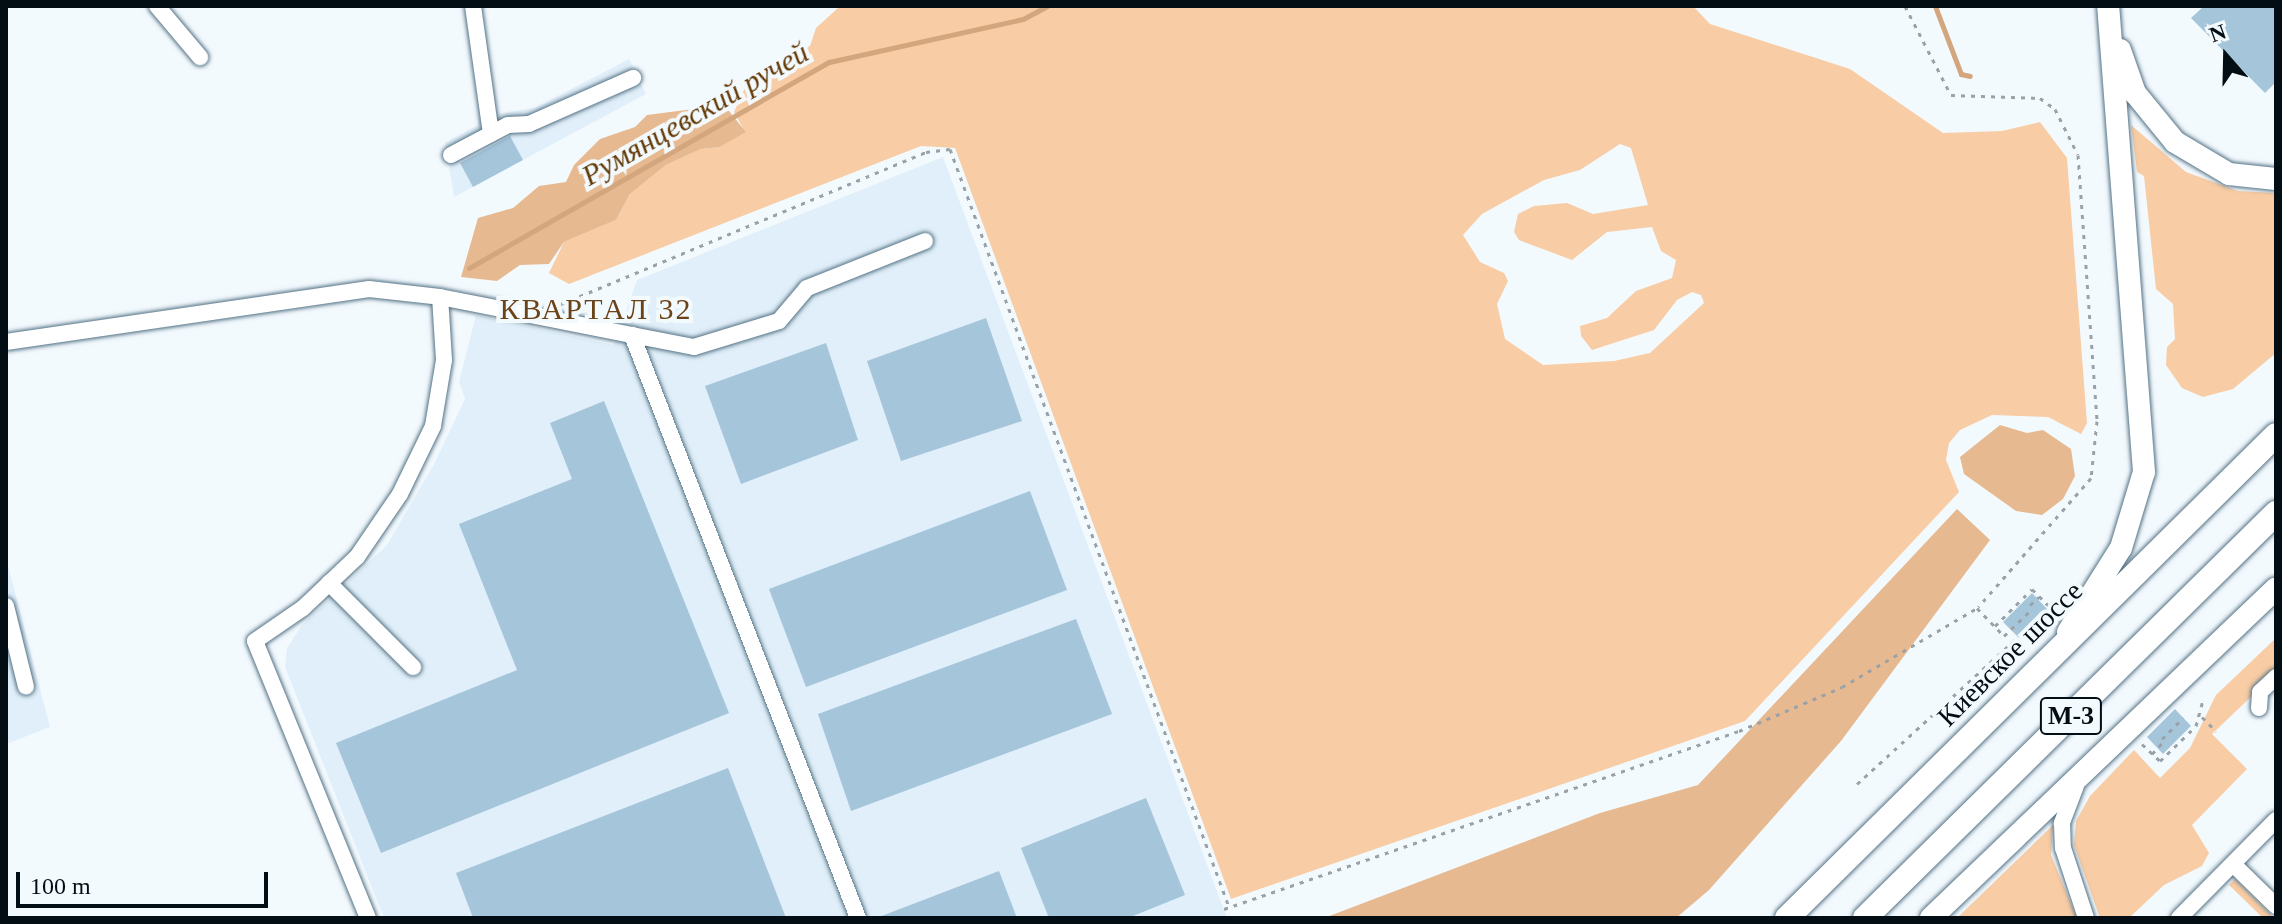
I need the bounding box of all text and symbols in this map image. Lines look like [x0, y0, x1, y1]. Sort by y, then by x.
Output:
north arrow [2186, 16, 2266, 96]
text: N [2206, 19, 2229, 47]
water label: Румянцевский ручей [575, 34, 815, 194]
district label: КВАРТАЛ 32 [499, 291, 693, 327]
street label: Киевское шоссе [1930, 574, 2090, 734]
road number: М-3 [2039, 694, 2103, 738]
scale bar [20, 856, 272, 906]
text: 100 m [30, 873, 91, 899]

